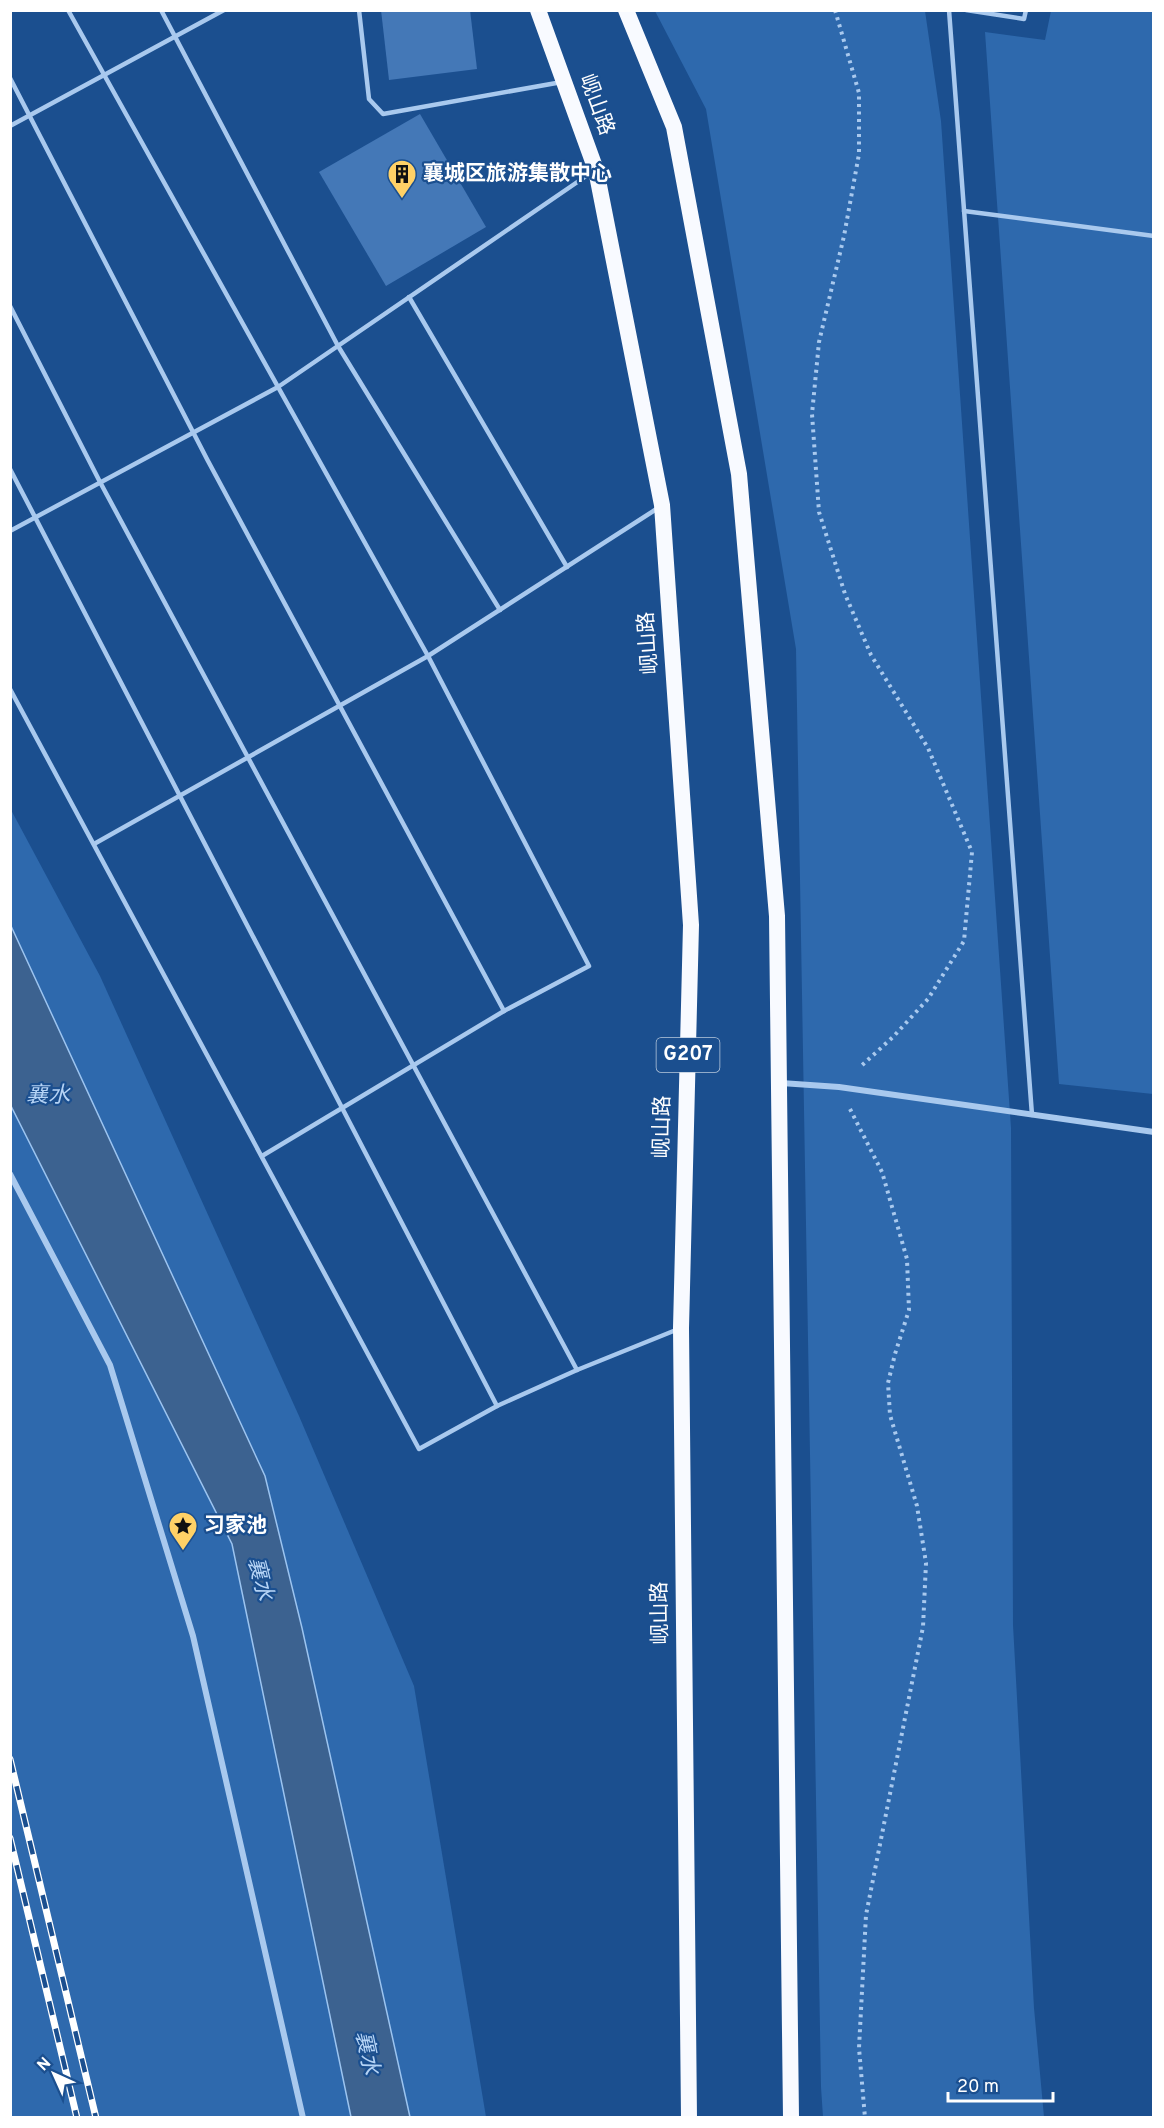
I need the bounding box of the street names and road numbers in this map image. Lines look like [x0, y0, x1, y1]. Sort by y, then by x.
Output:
street label: 岘山路 [573, 71, 619, 139]
street label: 岘山路 [633, 611, 665, 675]
road number: G207 [656, 1038, 720, 1072]
street label: 岘山路 [649, 1095, 677, 1159]
street label: 岘山路 [647, 1581, 675, 1645]

